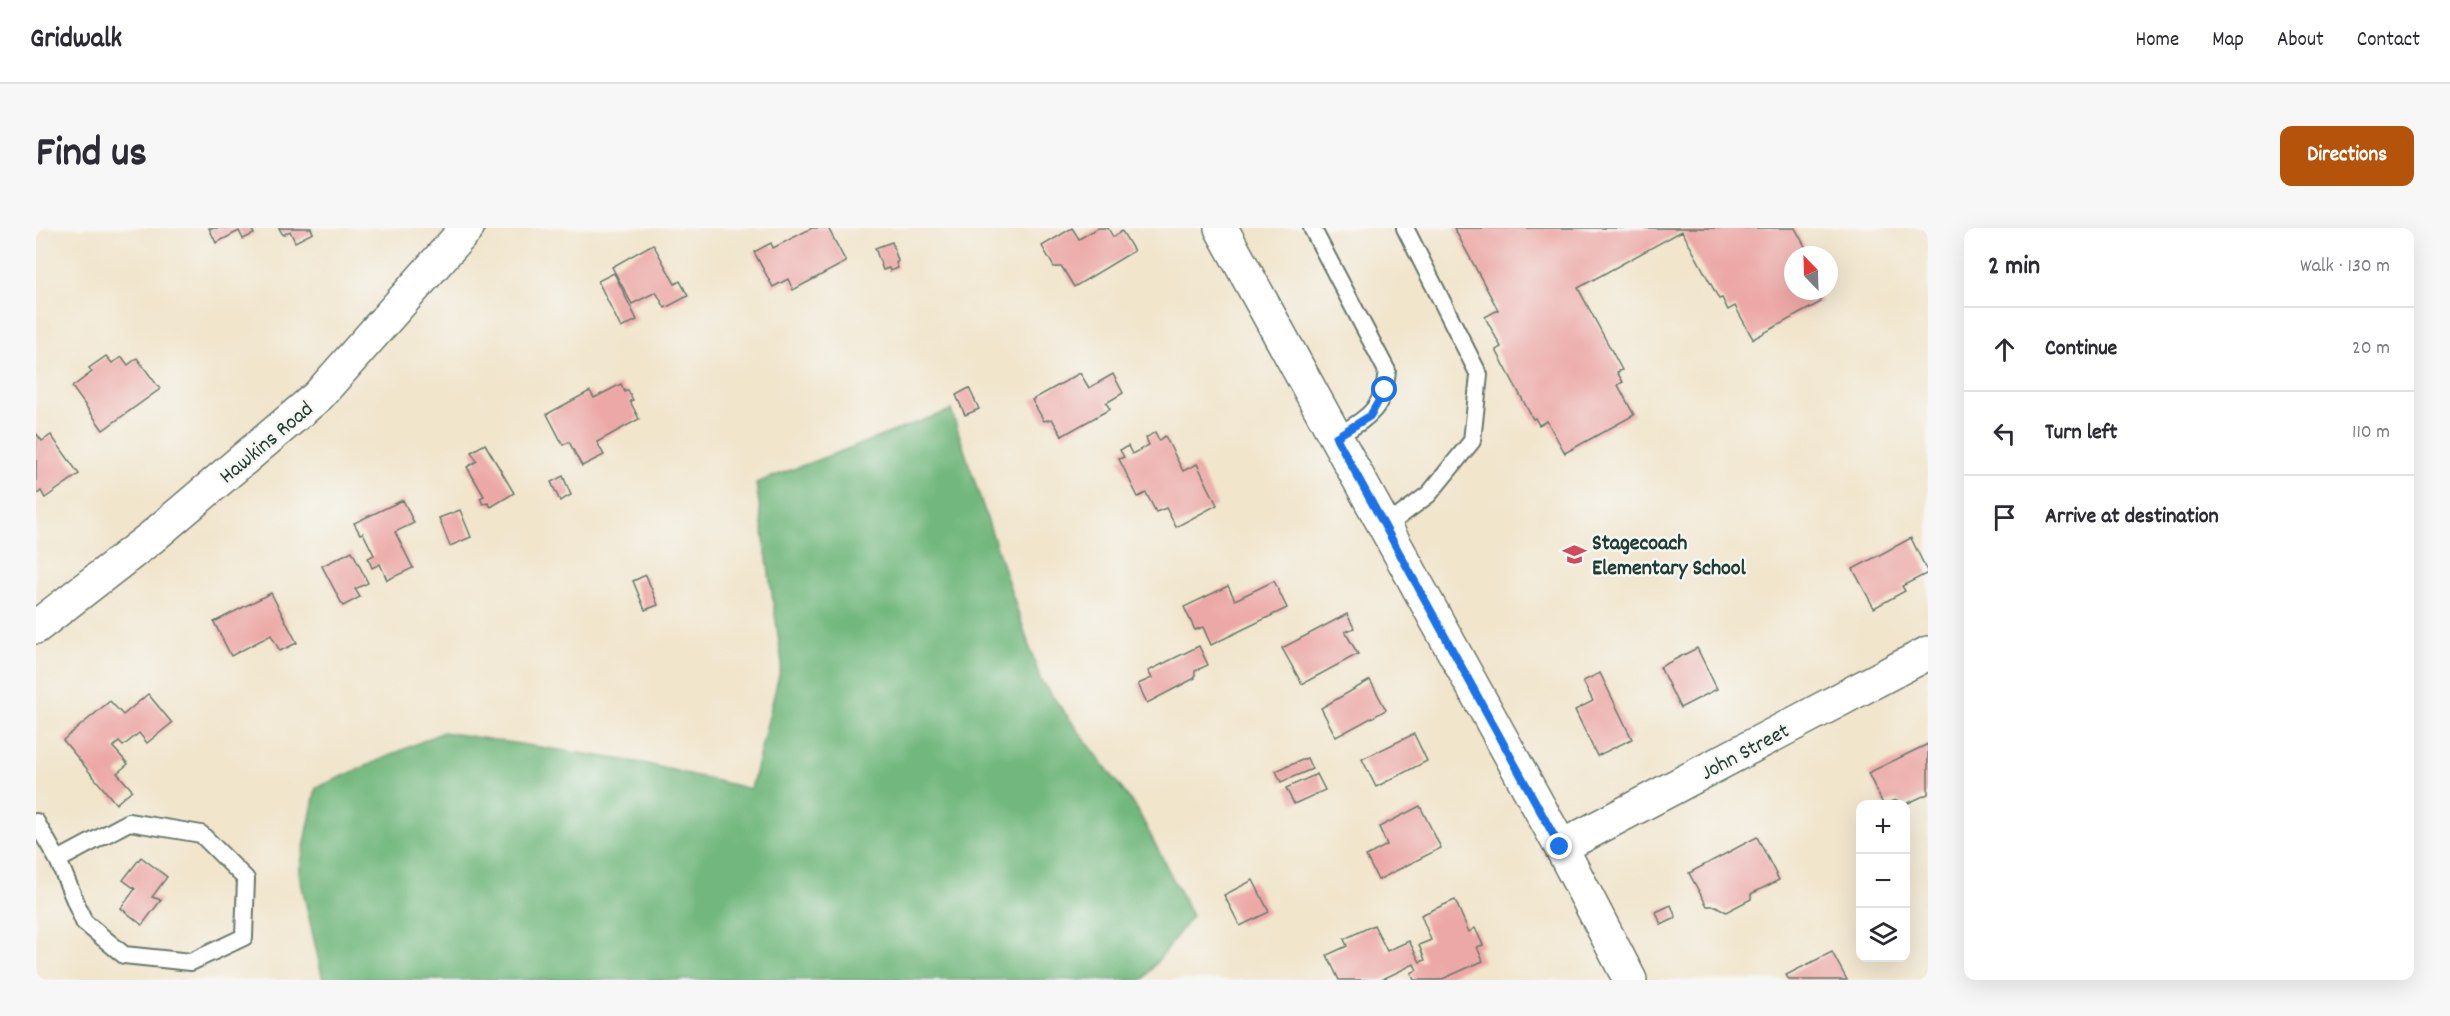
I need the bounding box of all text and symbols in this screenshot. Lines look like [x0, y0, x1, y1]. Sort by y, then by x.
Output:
text: Gridwalk [30, 21, 122, 61]
text: Home [2135, 26, 2179, 56]
text: Map [2212, 26, 2244, 56]
text: About [2277, 26, 2324, 56]
text: Contact [2357, 26, 2420, 56]
text: Find us [36, 126, 147, 186]
button: Directions [2280, 126, 2414, 186]
north arrow [1784, 246, 1838, 300]
text: 2 min [1988, 249, 2040, 286]
text: Walk · 130 m [2300, 253, 2390, 281]
icon: ahead [1988, 333, 2021, 366]
text: Continue [2045, 334, 2117, 365]
text: 20 m [2352, 335, 2390, 363]
route start [1371, 376, 1397, 402]
street label: Hawkins Road [213, 395, 321, 492]
icon: left [1988, 417, 2021, 450]
text: Turn left [2045, 418, 2117, 449]
text: 110 m [2352, 419, 2390, 447]
icon: arrive [1988, 501, 2021, 534]
text: Arrive at destination [2045, 502, 2219, 533]
place label: Stagecoach Elementary School [1592, 529, 1747, 585]
school or university icon: Stagecoach Elementary School [1561, 541, 1587, 567]
street label: John Street [1696, 717, 1796, 789]
map controls [1856, 800, 1910, 962]
button: + [1856, 800, 1910, 854]
route end [1546, 833, 1572, 859]
button: − [1856, 854, 1910, 908]
button: layers [1856, 908, 1910, 962]

